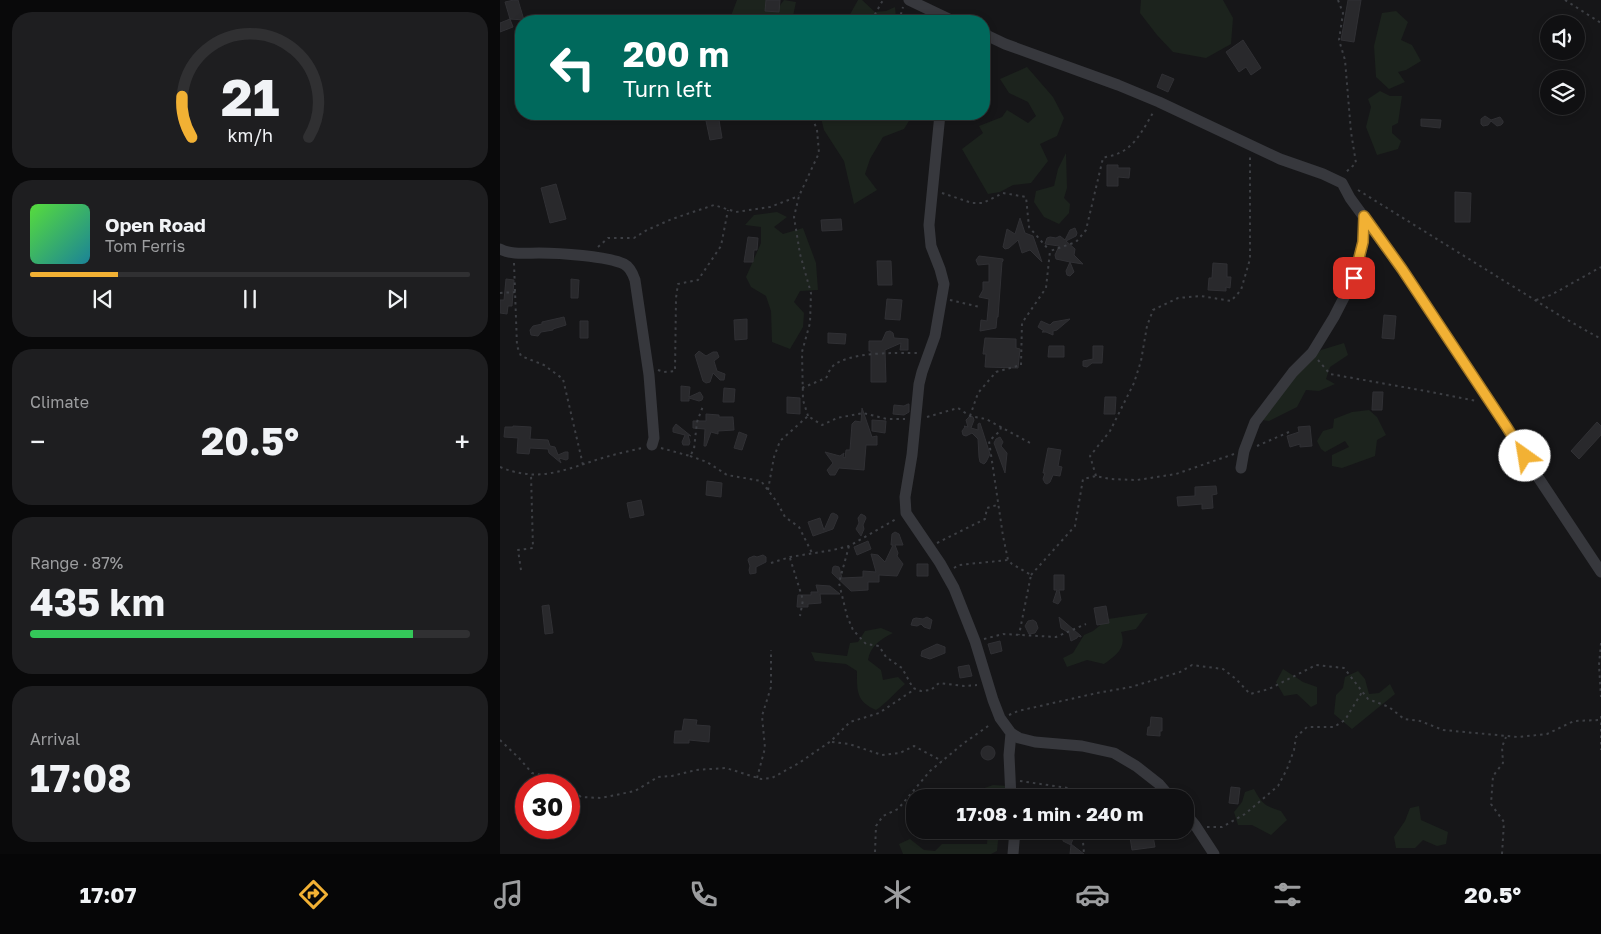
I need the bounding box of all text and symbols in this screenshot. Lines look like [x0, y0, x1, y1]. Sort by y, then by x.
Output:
map controls [1540, 15, 1585, 115]
button: sound [1540, 15, 1585, 60]
text: 200 m [623, 33, 729, 75]
icon: left [540, 35, 605, 100]
text: 21 [221, 65, 279, 127]
button: layers [1540, 70, 1585, 115]
text: Turn left [623, 75, 712, 102]
text: km/h [227, 124, 273, 146]
text: Open Road [105, 213, 206, 236]
text: Tom Ferris [105, 236, 185, 256]
pin [1333, 257, 1375, 299]
icon: arrive [1340, 264, 1368, 292]
icon: previous [89, 285, 117, 313]
icon: pause [236, 285, 264, 313]
icon: next [383, 285, 411, 313]
text: Climate [30, 392, 89, 412]
text: 20.5° [201, 418, 299, 463]
text: − [30, 425, 45, 458]
text: + [455, 425, 470, 458]
position arrow [1498, 429, 1550, 481]
text: Range · 87% [30, 553, 123, 573]
text: 435 km [30, 579, 165, 624]
text: Arrival [30, 729, 80, 749]
text: 17:08 [30, 755, 131, 800]
speed limit sign: 30 [515, 774, 580, 839]
text: 17:08 · 1 min · 240 m [957, 802, 1143, 825]
icon: directions [296, 877, 331, 912]
icon: music [491, 877, 526, 912]
icon: phone [686, 877, 721, 912]
icon: climate [880, 877, 915, 912]
icon: car [1075, 877, 1110, 912]
icon: filters [1270, 877, 1305, 912]
text: 17:07 [80, 881, 137, 908]
text: 20.5° [1464, 881, 1521, 908]

